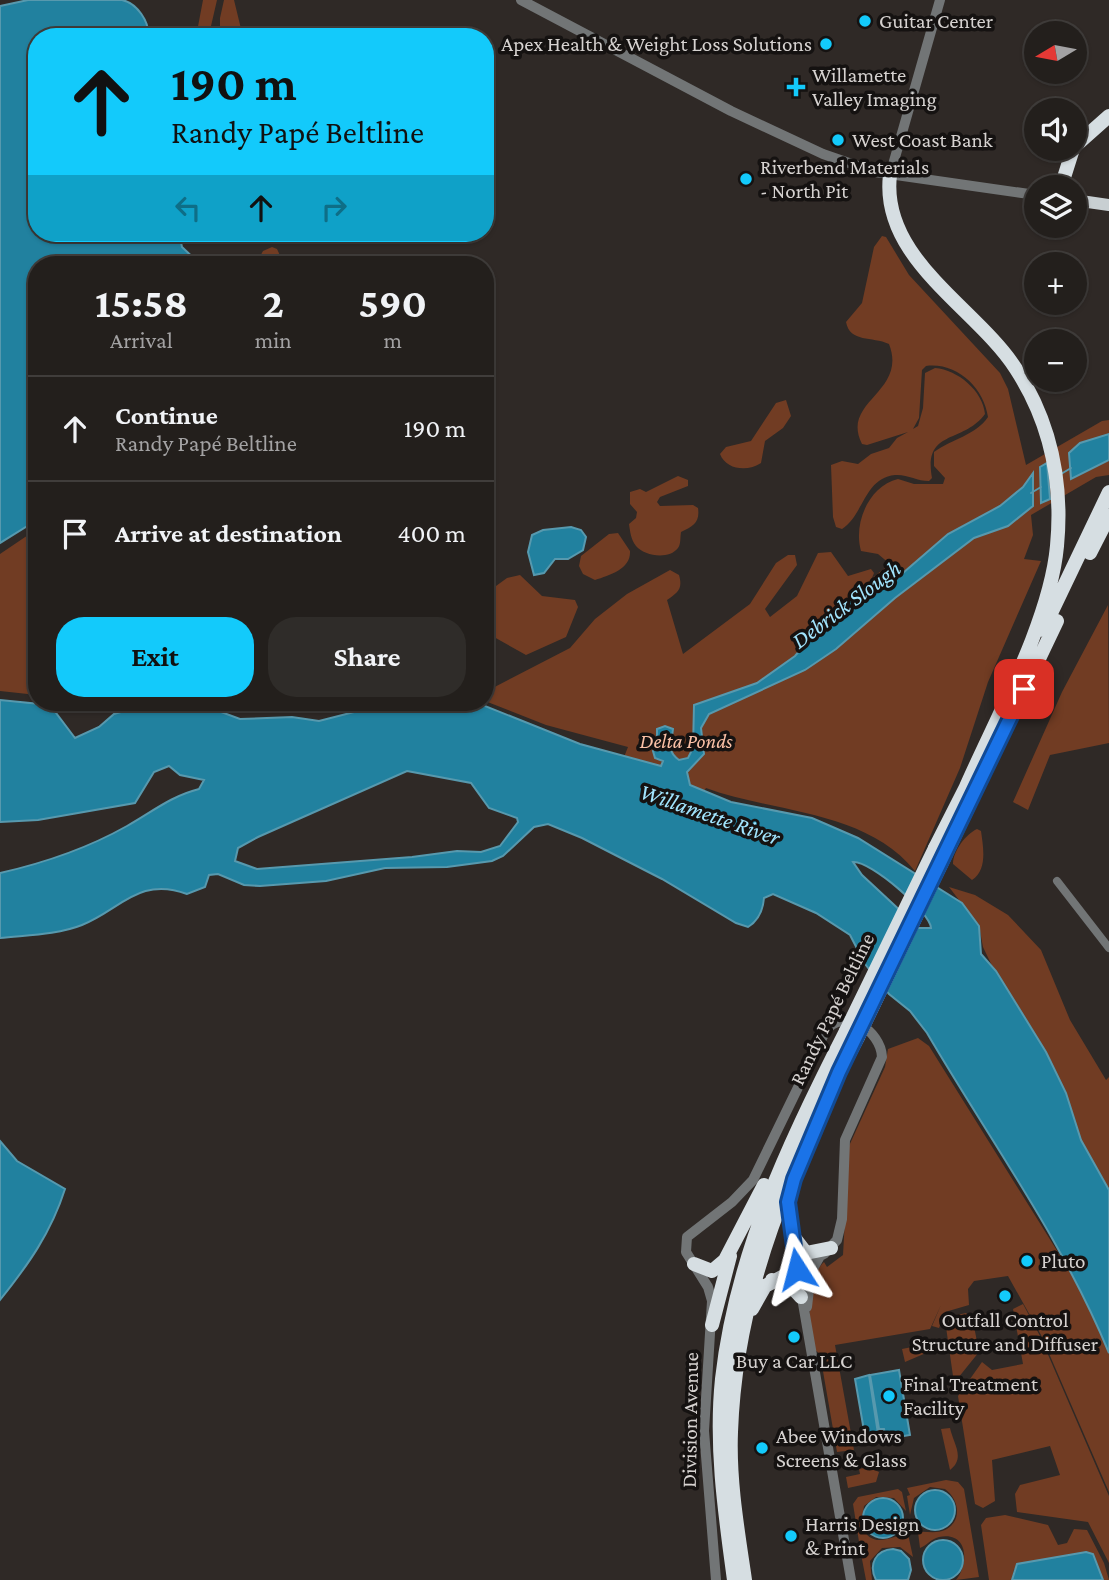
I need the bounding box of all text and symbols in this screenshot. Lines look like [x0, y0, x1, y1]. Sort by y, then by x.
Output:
place label: Guitar Center [879, 9, 994, 33]
marker: Guitar Center [857, 13, 873, 29]
north arrow [1024, 21, 1087, 84]
map controls [1024, 21, 1087, 392]
place label: Apex Health & Weight Loss Solutions [501, 32, 812, 56]
marker: Apex Health & Weight Loss Solutions [818, 36, 834, 52]
icon: ahead [56, 56, 147, 147]
text: 190 m [171, 56, 297, 111]
place label: Willamette Valley Imaging [812, 63, 937, 111]
marker: Willamette Valley Imaging [786, 77, 806, 97]
button: sound [1024, 98, 1087, 161]
text: Randy Papé Beltline [171, 114, 424, 150]
place label: West Coast Bank [852, 128, 993, 152]
marker: West Coast Bank [830, 132, 846, 148]
place label: Riverbend Materials - North Pit [760, 155, 929, 203]
marker: Riverbend Materials - North Pit [738, 171, 754, 187]
button: layers [1024, 175, 1087, 238]
icon: left [169, 189, 207, 227]
icon: ahead [242, 189, 280, 227]
icon: right [315, 189, 353, 227]
button: + [1024, 252, 1087, 315]
text: 15:58 [95, 279, 188, 326]
text: 2 [263, 279, 284, 326]
text: 590 [359, 279, 427, 326]
text: Arrival [110, 327, 173, 353]
text: min [255, 327, 292, 353]
text: m [384, 327, 402, 353]
button: − [1024, 329, 1087, 392]
text: Continue [115, 401, 218, 430]
icon: ahead [56, 410, 94, 448]
text: 190 m [404, 414, 466, 443]
text: Randy Papé Beltline [115, 430, 297, 456]
icon: arrive [56, 515, 94, 553]
text: Arrive at destination [115, 519, 342, 548]
text: 400 m [398, 519, 466, 548]
water label: Debrick Slough [786, 555, 906, 653]
button: Exit [56, 617, 254, 697]
button: Share [268, 617, 466, 697]
pin [994, 659, 1054, 719]
icon: arrive [1005, 670, 1043, 708]
park label: Delta Ponds [639, 729, 733, 753]
water label: Willamette River [637, 778, 784, 850]
street label: Randy Papé Beltline [785, 929, 879, 1089]
position arrow [760, 1232, 834, 1306]
place label: Pluto [1041, 1249, 1085, 1273]
marker: Pluto [1019, 1253, 1035, 1269]
marker: Outfall Control Structure and Diffuser [997, 1288, 1013, 1304]
place label: Outfall Control Structure and Diffuser [912, 1308, 1099, 1356]
marker: Buy a Car LLC [786, 1329, 802, 1345]
place label: Buy a Car LLC [736, 1349, 852, 1373]
street label: Division Avenue [677, 1352, 703, 1488]
place label: Final Treatment Facility [903, 1372, 1039, 1420]
marker: Final Treatment Facility [881, 1388, 897, 1404]
place label: Abee Windows Screens & Glass [776, 1424, 907, 1472]
marker: Abee Windows Screens & Glass [754, 1440, 770, 1456]
place label: Harris Design & Print [805, 1512, 920, 1560]
marker: Harris Design & Print [783, 1528, 799, 1544]

